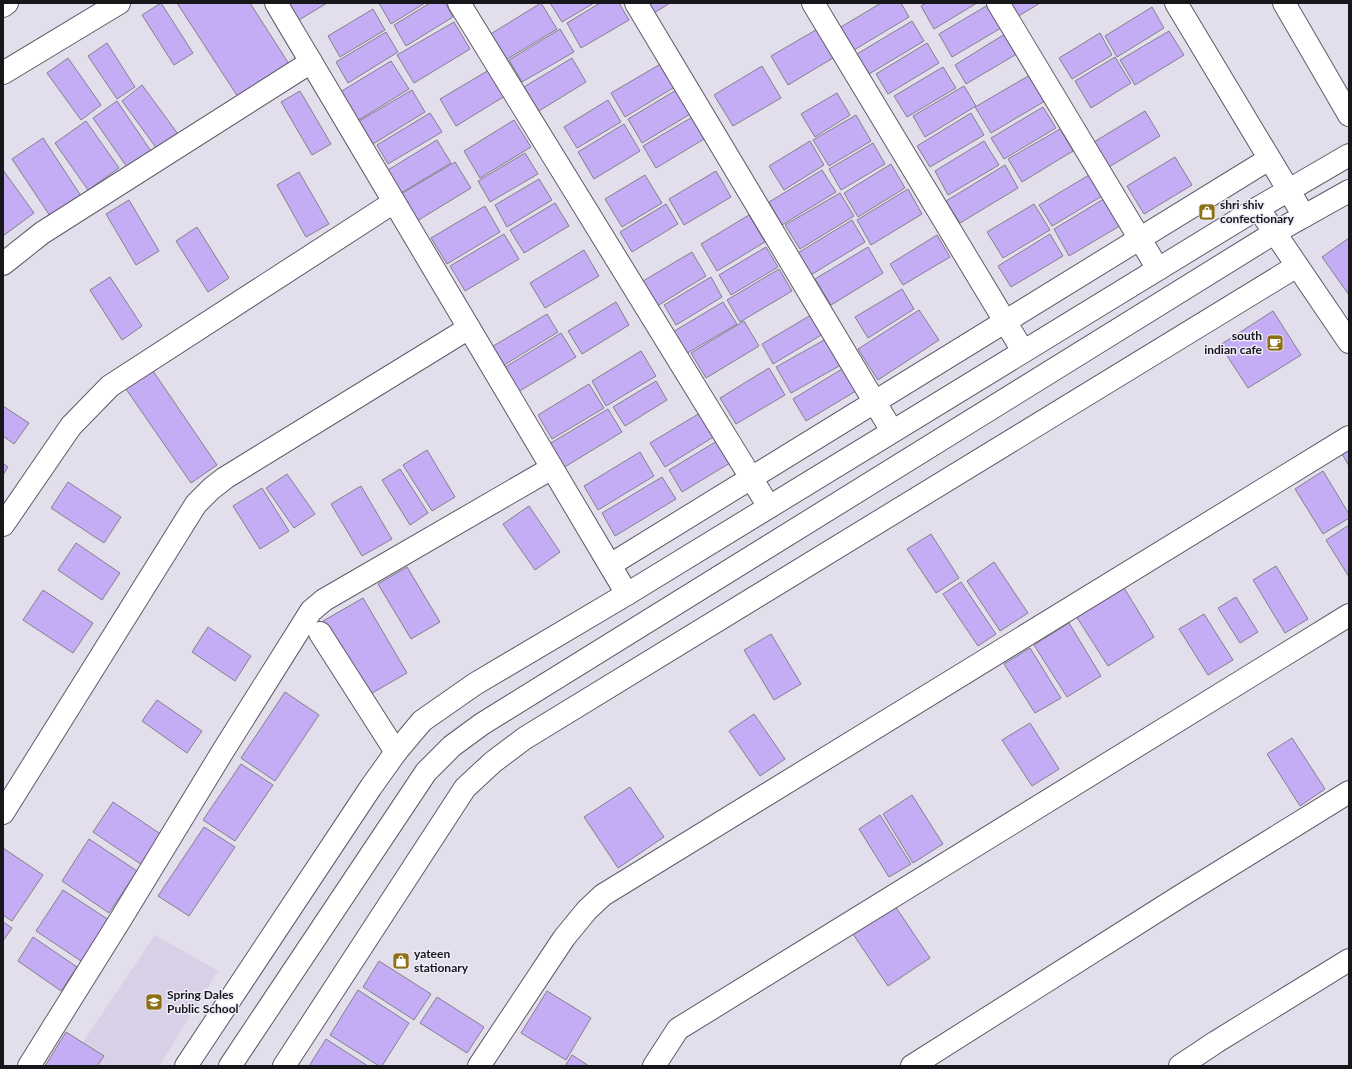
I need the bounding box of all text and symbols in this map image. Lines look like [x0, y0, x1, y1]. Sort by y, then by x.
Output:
place label: shri shiv confectionary [1220, 197, 1295, 226]
shop icon: shri shiv confectionary [1197, 202, 1217, 222]
place label: south indian cafe [1204, 328, 1263, 357]
cafe icon: south indian cafe [1265, 333, 1285, 353]
place label: yateen stationary [414, 946, 469, 975]
shop icon: yateen stationary [391, 951, 411, 971]
place label: Spring Dales Public School [167, 987, 239, 1016]
school or university icon: Spring Dales Public School [144, 992, 164, 1012]

